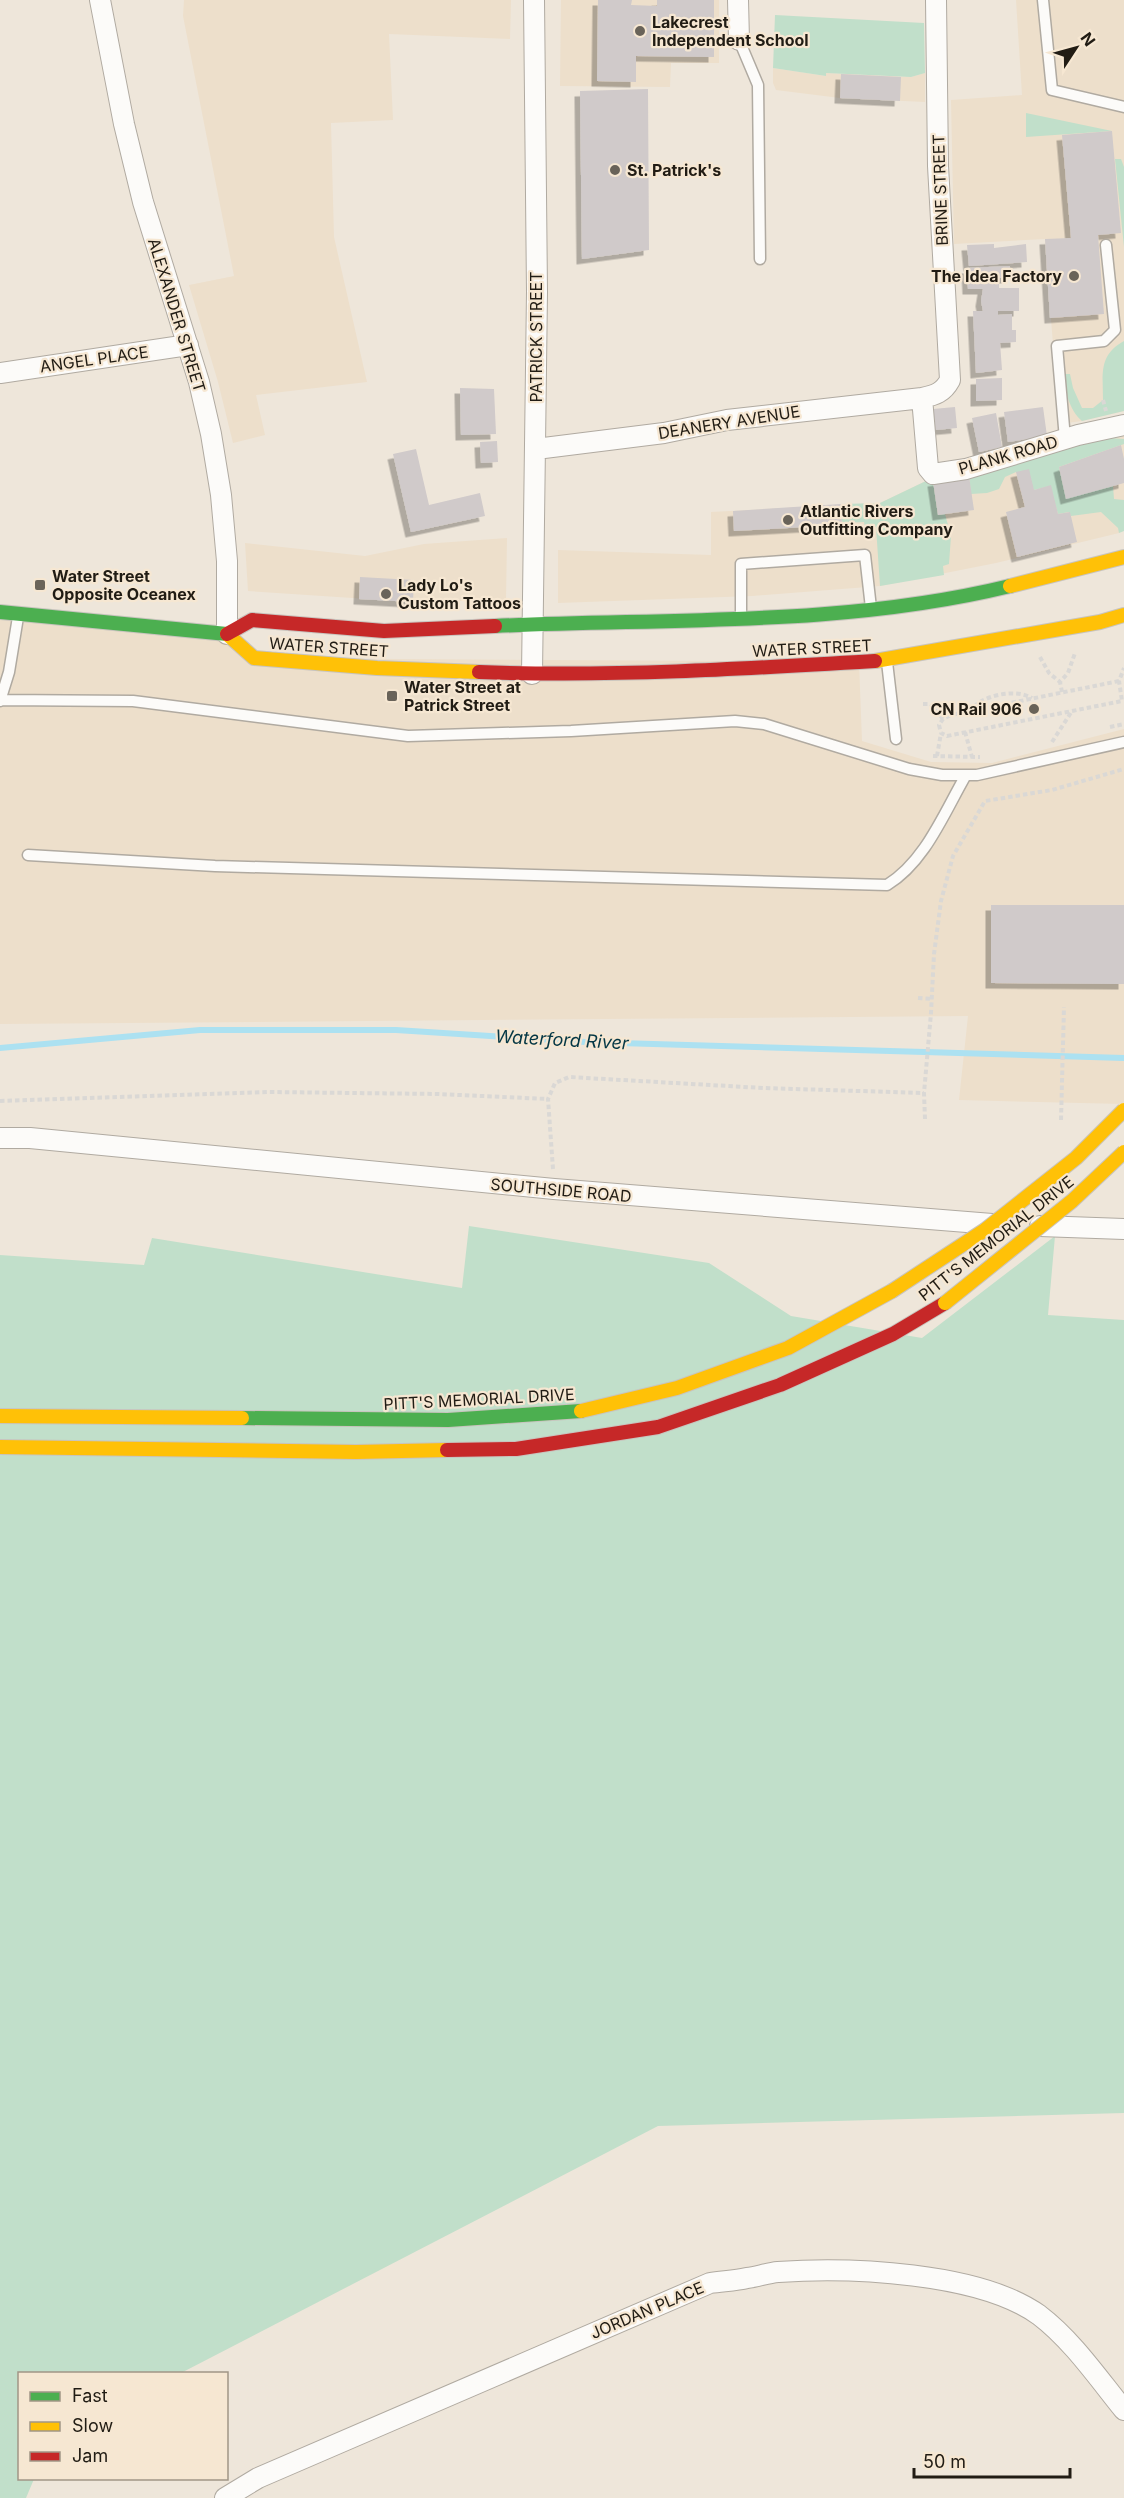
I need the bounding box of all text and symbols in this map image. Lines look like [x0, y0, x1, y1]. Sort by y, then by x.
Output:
place label: Lakecrest Independent School [652, 12, 809, 50]
north arrow [1046, 18, 1106, 78]
marker: Lakecrest Independent School [633, 24, 647, 38]
text: N [1076, 28, 1100, 50]
street label: BRINE STREET [928, 134, 952, 246]
place label: St. Patrick's [627, 160, 721, 180]
marker: St. Patrick's [608, 163, 622, 177]
street label: ALEXANDER STREET [144, 236, 210, 394]
place label: The Idea Factory [931, 266, 1062, 286]
marker: The Idea Factory [1067, 269, 1081, 283]
street label: PATRICK STREET [526, 271, 546, 403]
street label: ANGEL PLACE [39, 341, 149, 377]
street label: DEANERY AVENUE [657, 401, 801, 443]
street label: PLANK ROAD [956, 431, 1060, 479]
place label: Atlantic Rivers Outfitting Company [800, 501, 953, 539]
marker: Atlantic Rivers Outfitting Company [781, 513, 795, 527]
place label: Water Street Opposite Oceanex [52, 566, 196, 604]
place label: Lady Lo's Custom Tattoos [398, 575, 521, 613]
marker: Water Street Opposite Oceanex [33, 578, 47, 592]
marker: Lady Lo's Custom Tattoos [379, 587, 393, 601]
street label: WATER STREET [269, 633, 389, 661]
street label: WATER STREET [752, 635, 872, 661]
place label: Water Street at Patrick Street [404, 677, 521, 715]
marker: Water Street at Patrick Street [385, 689, 399, 703]
place label: CN Rail 906 [930, 699, 1022, 719]
marker: CN Rail 906 [1027, 702, 1041, 716]
water label: Waterford River [495, 1026, 630, 1054]
street label: PITT'S MEMORIAL DRIVE [914, 1171, 1078, 1305]
street label: SOUTHSIDE ROAD [490, 1174, 632, 1206]
street label: PITT'S MEMORIAL DRIVE [383, 1384, 575, 1414]
street label: JORDAN PLACE [587, 2277, 707, 2343]
legend [18, 2372, 228, 2480]
text: Fast [72, 2385, 108, 2406]
text: Slow [72, 2415, 113, 2436]
scale bar [914, 2441, 1070, 2479]
text: Jam [72, 2445, 108, 2466]
text: 50 m [923, 2451, 966, 2472]

